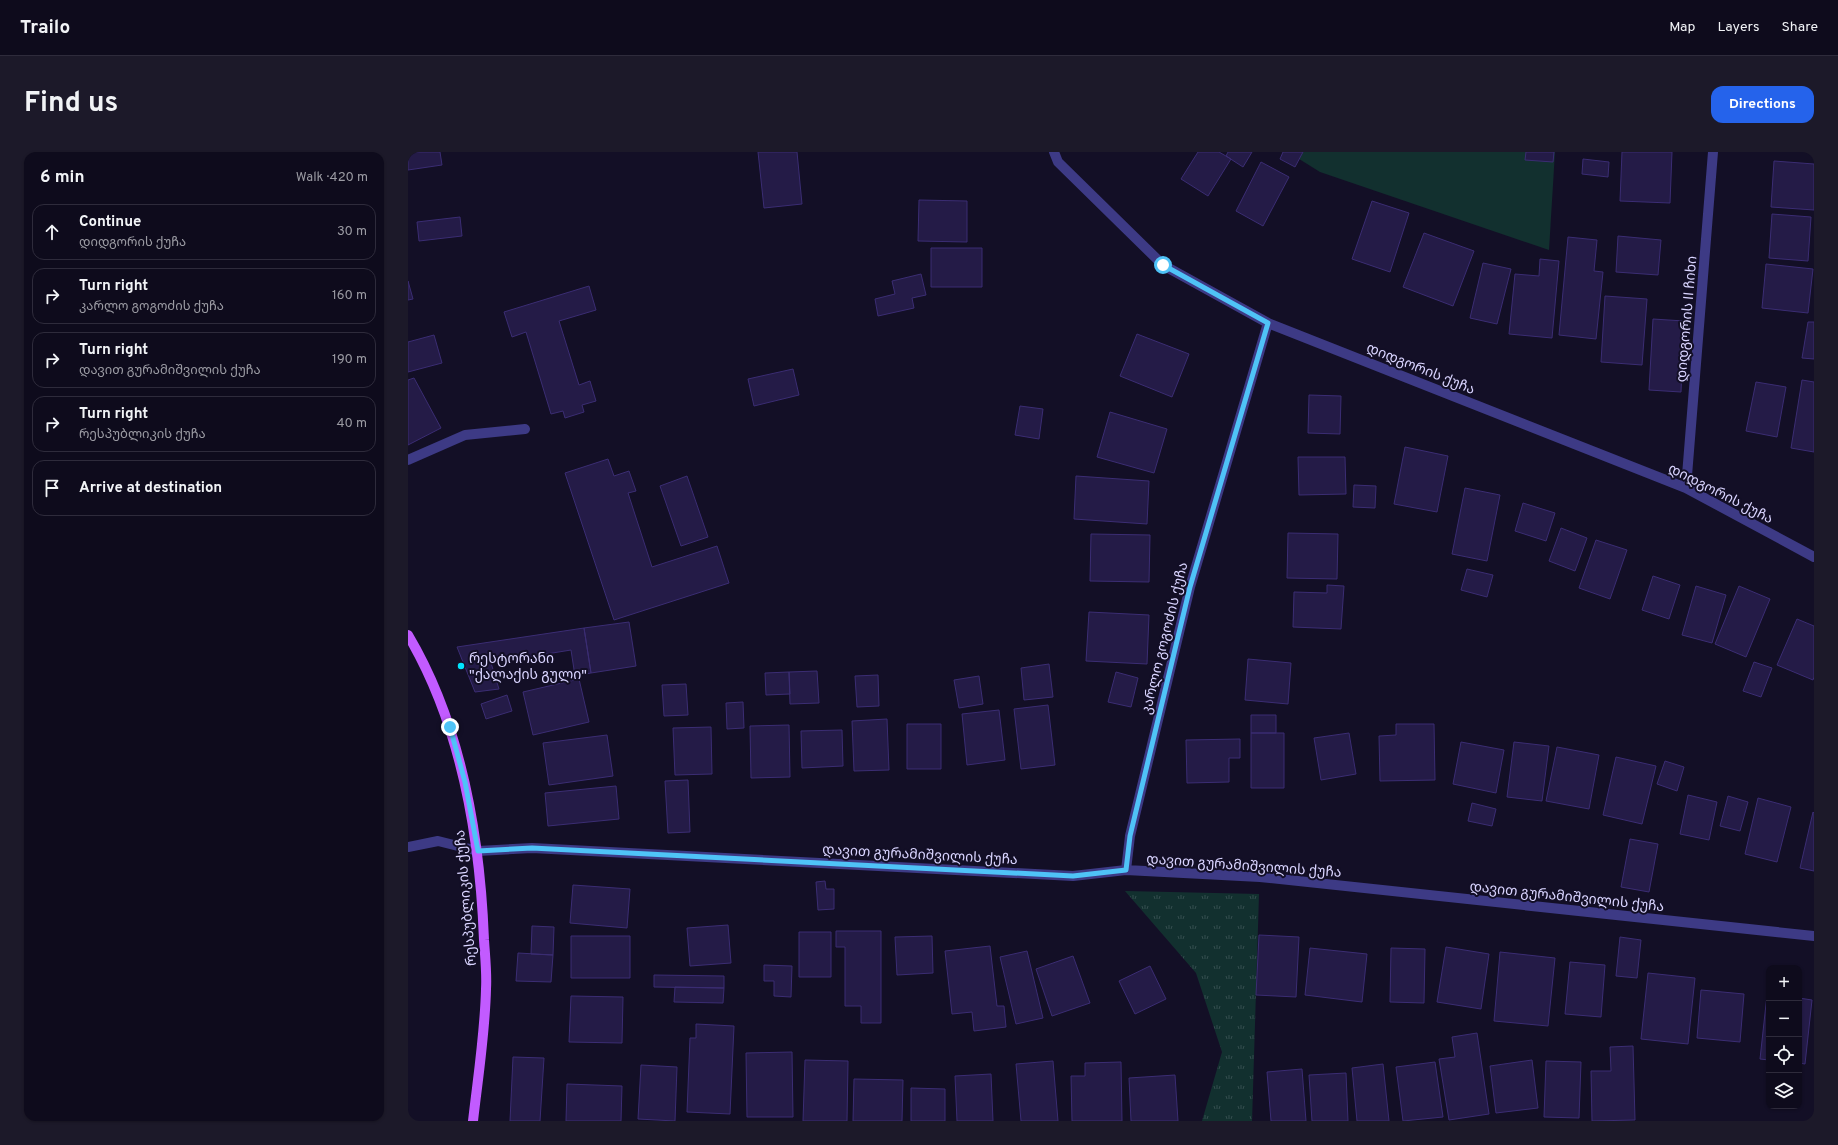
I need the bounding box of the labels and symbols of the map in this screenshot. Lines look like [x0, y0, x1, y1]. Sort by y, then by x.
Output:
street label: დიდგორის II ჩიხი [1674, 255, 1701, 383]
route start [1154, 256, 1172, 274]
street label: დიდგორის ქუჩა [1364, 340, 1477, 399]
street label: დიდგორის ქუჩა [1665, 461, 1776, 528]
street label: კარლო გოგოძის ქუჩა [1138, 561, 1193, 716]
place label: რესტორანი "ქალაქის გული" [469, 651, 587, 684]
marker: რესტორანი "ქალაქის გული" [456, 661, 466, 671]
route end [441, 718, 459, 736]
street label: რესპუბლიკის ქუჩა [452, 829, 481, 967]
street label: დავით გურამიშვილის ქუჩა [822, 842, 1018, 869]
street label: დავით გურამიშვილის ქუჩა [1146, 851, 1342, 882]
street label: დავით გურამიშვილის ქუჩა [1469, 879, 1665, 916]

